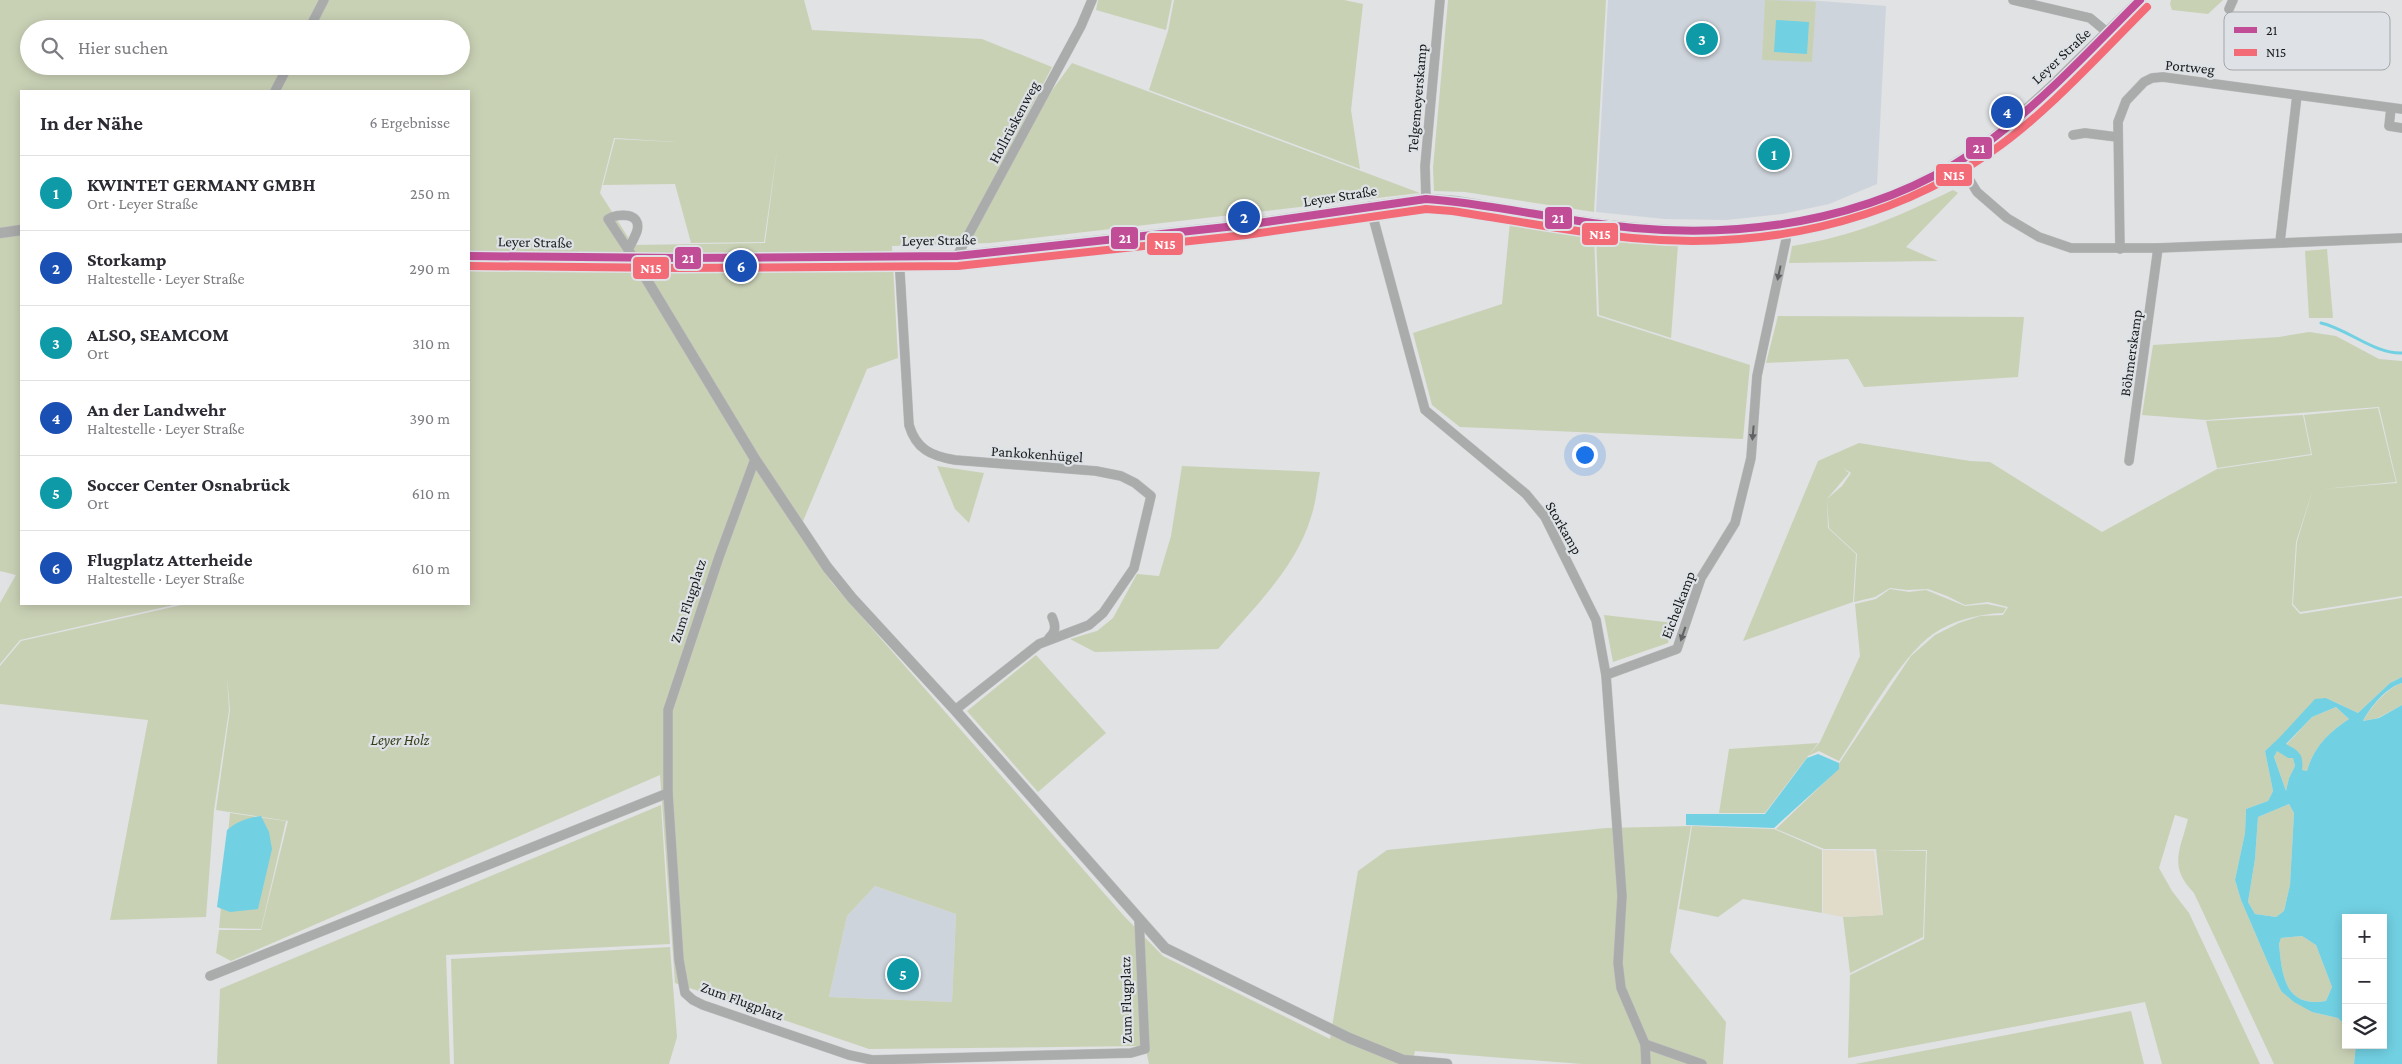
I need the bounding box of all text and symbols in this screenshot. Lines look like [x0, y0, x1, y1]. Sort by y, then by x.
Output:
legend [2224, 12, 2390, 70]
search box [20, 20, 470, 75]
pin: 3 [1686, 20, 1718, 58]
text: 21 [2266, 22, 2278, 38]
street label: Leyer Straße [2028, 24, 2095, 88]
icon: search [38, 34, 66, 62]
text: Hier suchen [78, 37, 168, 58]
street label: Telgemeyerskamp [1404, 43, 1431, 153]
text: N15 [2266, 44, 2286, 60]
street label: Portweg [2164, 56, 2216, 79]
street label: Hollrüskenweg [986, 78, 1043, 166]
pin: 4 [1991, 93, 2023, 131]
text: In der Nähe [40, 111, 143, 135]
text: 6 Ergebnisse [370, 114, 450, 131]
pin: 1 [1758, 135, 1790, 173]
line badge: 21 [1965, 136, 1993, 160]
text: 21 [1973, 140, 1985, 156]
line badge: N15 [1935, 163, 1973, 187]
text: N15 [1943, 167, 1965, 183]
text: KWINTET GERMANY GMBH [87, 174, 315, 195]
street label: Leyer Straße [1302, 182, 1379, 211]
text: 1 [53, 185, 59, 202]
text: 250 m [410, 185, 450, 202]
text: Ort · Leyer Straße [87, 195, 198, 212]
pin: 2 [1228, 198, 1260, 236]
line badge: 21 [1544, 206, 1573, 230]
text: 21 [1552, 210, 1564, 226]
line badge: N15 [1581, 222, 1619, 246]
line badge: 21 [1110, 226, 1139, 250]
text: N15 [1589, 226, 1611, 242]
text: 21 [1119, 230, 1131, 246]
street label: Leyer Straße [902, 231, 977, 250]
line badge: N15 [1146, 232, 1184, 256]
street label: Leyer Straße [498, 233, 573, 252]
text: N15 [1154, 236, 1176, 252]
line badge: 21 [674, 246, 702, 270]
pin: 6 [725, 247, 757, 285]
text: Storkamp [87, 249, 166, 270]
text: 21 [682, 250, 694, 266]
line badge: N15 [632, 256, 670, 280]
text: 2 [52, 260, 60, 277]
text: 290 m [409, 260, 450, 277]
text: N15 [640, 260, 662, 276]
one-way arrow [1775, 266, 1783, 281]
text: Haltestelle · Leyer Straße [87, 270, 245, 287]
street label: Böhmerskamp [2117, 308, 2146, 398]
text: ALSO, SEAMCOM [87, 324, 229, 345]
text: 3 [52, 335, 60, 352]
text: 310 m [412, 335, 450, 352]
text: Ort [87, 345, 109, 362]
text: An der Landwehr [87, 399, 226, 420]
text: 4 [52, 410, 60, 427]
text: 390 m [409, 410, 450, 427]
text: Haltestelle · Leyer Straße [87, 420, 245, 437]
one-way arrow [1748, 426, 1756, 442]
your location [1572, 442, 1598, 468]
street label: Pankokenhügel [990, 443, 1084, 466]
text: Soccer Center Osnabrück [87, 474, 290, 495]
text: 5 [52, 485, 60, 502]
text: 610 m [412, 485, 450, 502]
text: Ort [87, 495, 109, 512]
street label: Storkamp [1542, 499, 1586, 558]
text: Flugplatz Atterheide [87, 549, 253, 570]
street label: Zum Flugplatz [667, 557, 710, 645]
text: 6 [52, 560, 60, 577]
text: 610 m [412, 560, 450, 577]
street label: Eichelkamp [1658, 569, 1699, 641]
text: Haltestelle · Leyer Straße [87, 570, 245, 587]
one-way arrow [1678, 626, 1686, 641]
park label: Leyer Holz [371, 732, 430, 749]
map controls [2342, 914, 2387, 1049]
button: + [2342, 914, 2387, 959]
pin: 5 [887, 955, 919, 993]
street label: Zum Flugplatz [1117, 956, 1136, 1044]
button: − [2342, 959, 2387, 1004]
street label: Zum Flugplatz [698, 979, 786, 1024]
button: layers [2342, 1004, 2387, 1049]

